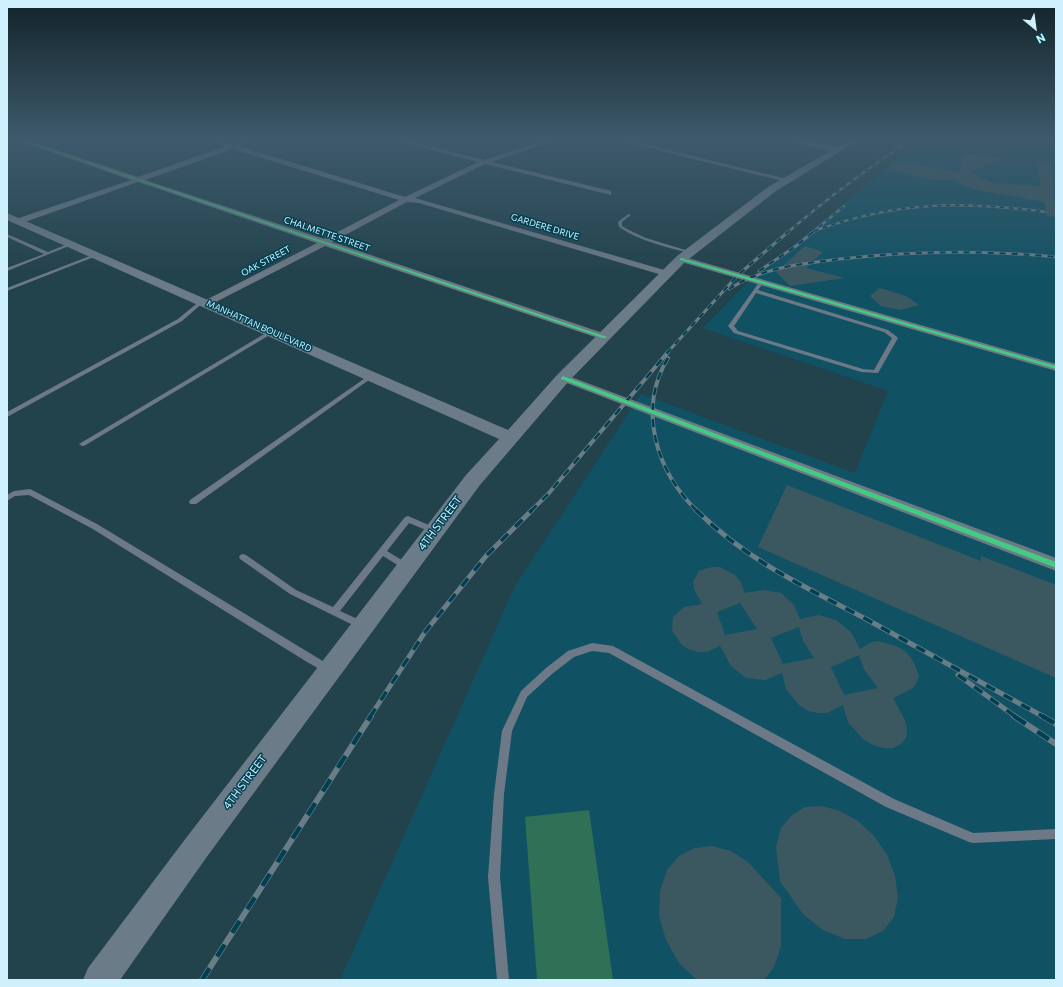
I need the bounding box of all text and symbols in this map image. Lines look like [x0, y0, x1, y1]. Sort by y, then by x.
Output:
north arrow [1015, 8, 1055, 48]
text: N [1034, 31, 1048, 47]
street label: GARDERE DRIVE [510, 212, 580, 242]
street label: CHALMETTE STREET [283, 214, 371, 254]
street label: OAK STREET [239, 243, 293, 279]
street label: MANHATTAN BOULEVARD [205, 298, 313, 354]
street label: 4TH STREET [415, 493, 465, 553]
street label: 4TH STREET [220, 752, 270, 812]

